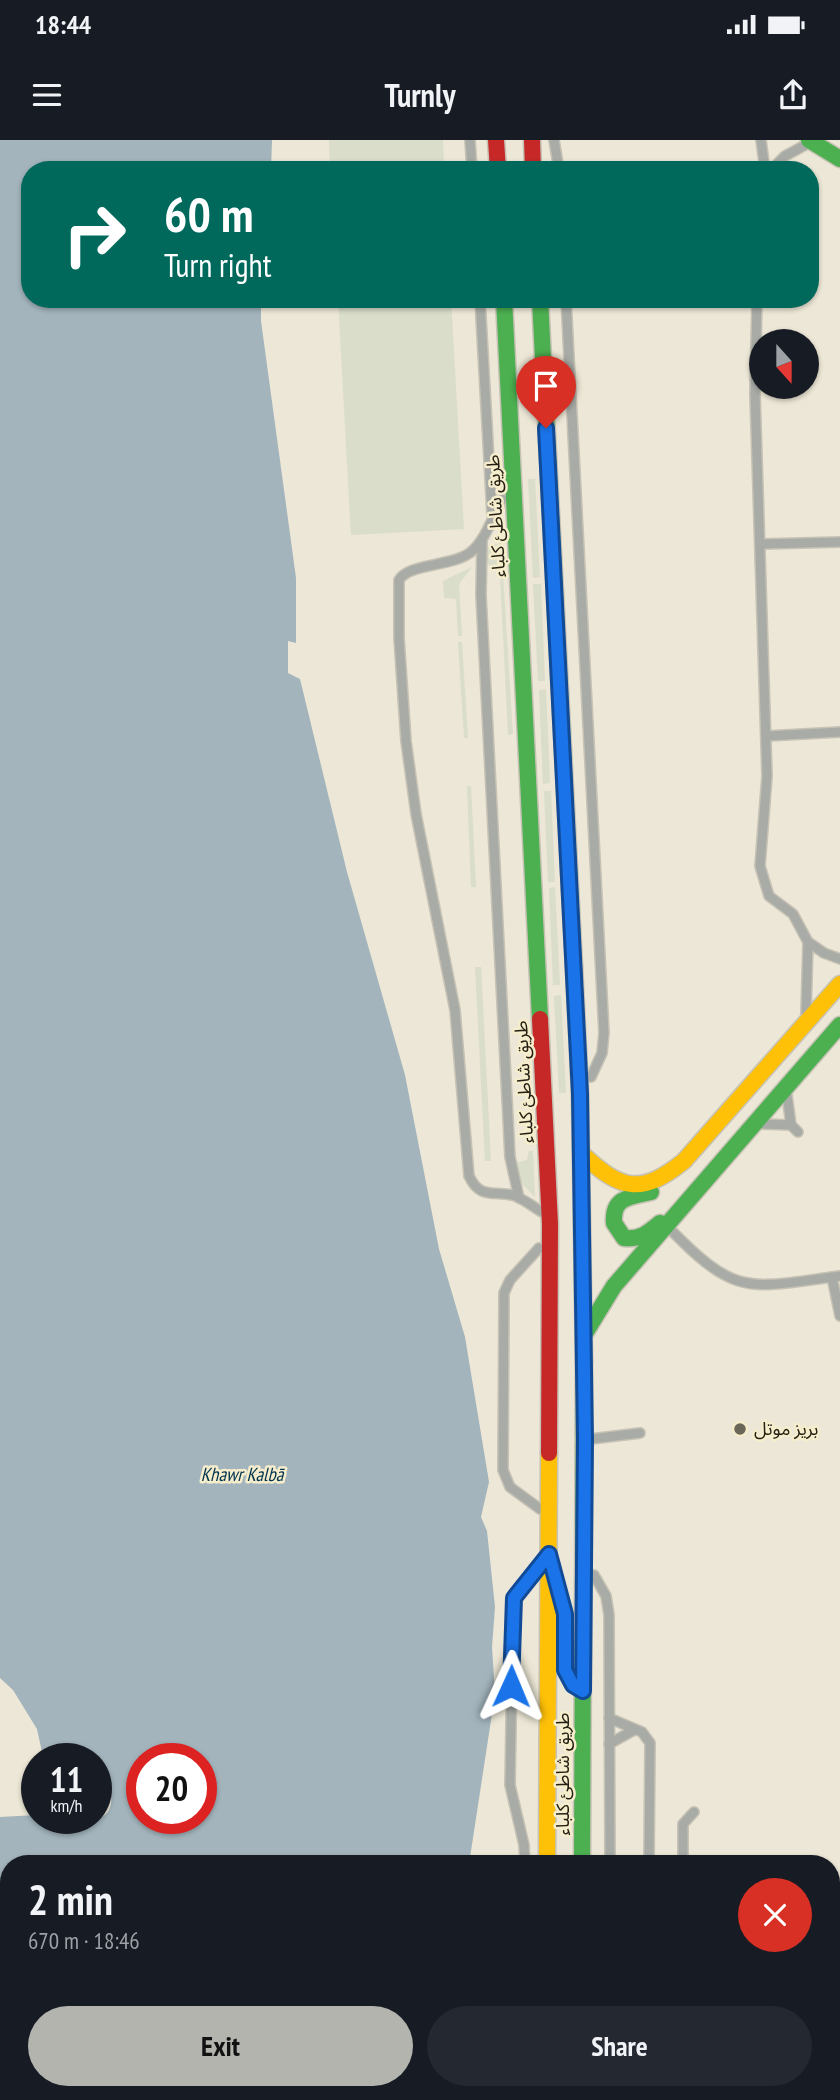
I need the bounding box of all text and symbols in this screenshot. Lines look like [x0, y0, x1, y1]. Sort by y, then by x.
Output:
text: 18:44 [35, 8, 91, 41]
text: Turnly [384, 74, 456, 116]
icon: menu [28, 76, 66, 114]
icon: share [774, 76, 812, 114]
text: 60 m [164, 182, 253, 246]
icon: right [49, 189, 140, 280]
text: Turn right [164, 244, 272, 286]
north arrow [749, 329, 819, 399]
map controls [749, 329, 819, 399]
pin [516, 356, 576, 428]
icon: arrive [527, 367, 565, 405]
street label: طريق شاطئ كلباء [481, 454, 510, 578]
street label: طريق شاطئ كلباء [509, 1020, 538, 1144]
place label: بريز موتل [754, 1417, 818, 1440]
marker: بريز موتل [732, 1421, 748, 1437]
water label: Khawr Kalbā [201, 1462, 286, 1486]
position arrow [474, 1649, 548, 1723]
street label: طريق شاطئ كلباء [551, 1713, 574, 1835]
speed limit sign: 20 [126, 1743, 217, 1834]
text: 11 [50, 1756, 83, 1802]
text: km/h [51, 1794, 82, 1817]
text: 2 min [28, 1872, 113, 1927]
button: close [738, 1878, 812, 1952]
text: 670 m · 18:46 [28, 1926, 140, 1955]
button: Exit [28, 2006, 413, 2086]
button: Share [427, 2006, 812, 2086]

